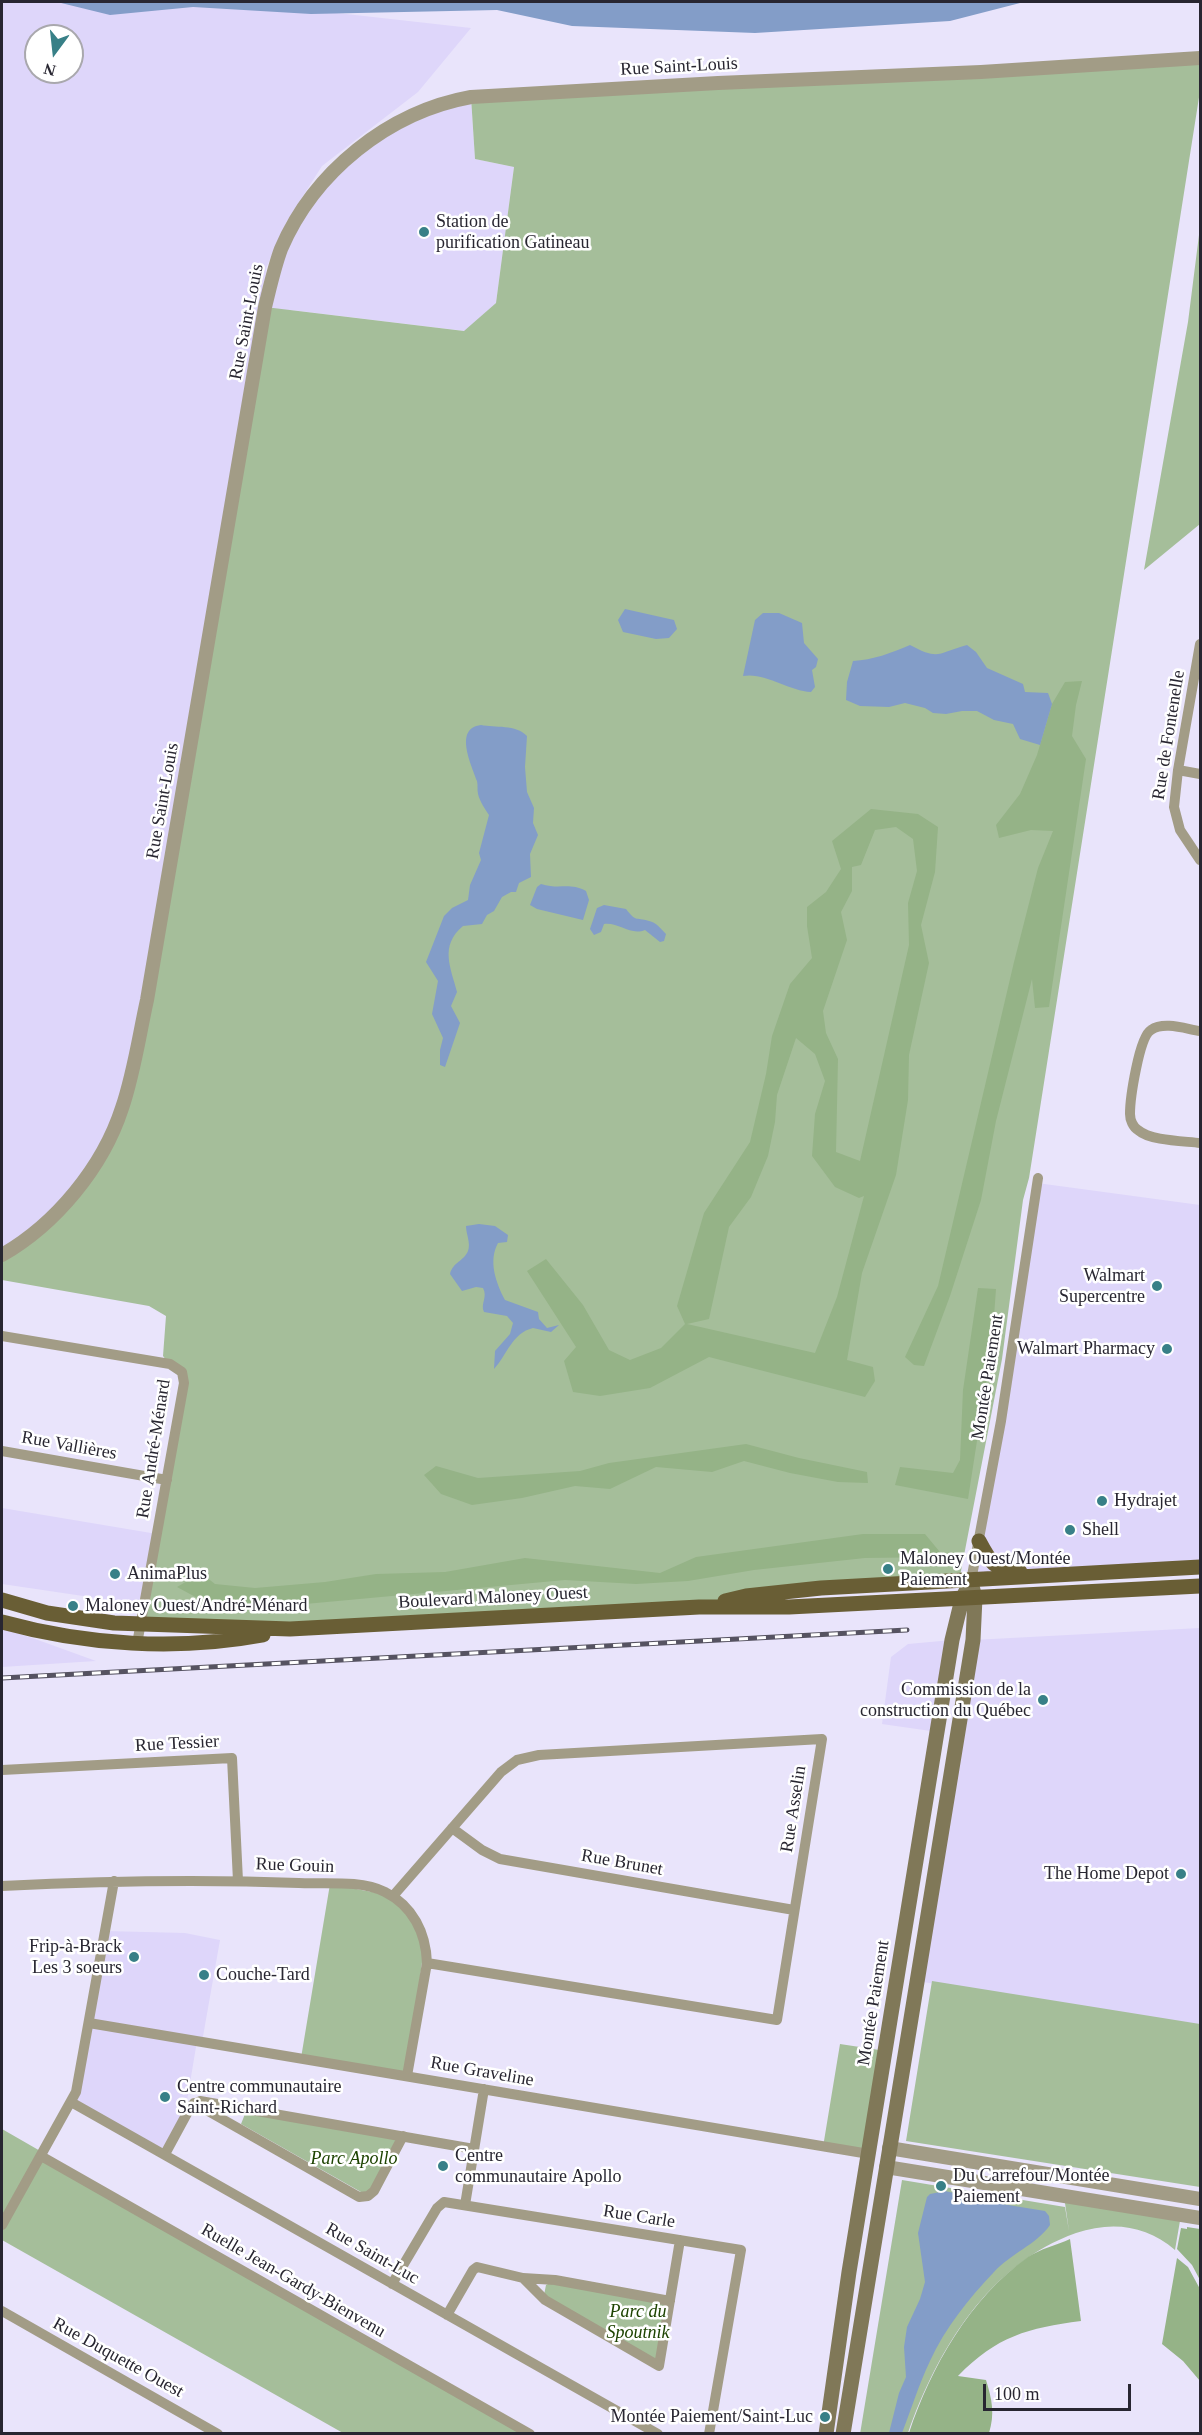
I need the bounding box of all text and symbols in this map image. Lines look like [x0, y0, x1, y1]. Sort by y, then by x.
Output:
north arrow [24, 24, 84, 84]
street label: Rue Saint-Louis [620, 53, 738, 81]
text: N [42, 60, 58, 80]
place label: Station de purification Gatineau [436, 211, 589, 254]
marker: Station de purification Gatineau [417, 225, 431, 239]
street label: Rue Saint-Louis [225, 262, 269, 382]
street label: Rue de Fontenelle [1148, 669, 1190, 801]
street label: Rue Saint-Louis [142, 741, 184, 861]
place label: Walmart Supercentre [1059, 1265, 1145, 1308]
marker: Walmart Supercentre [1150, 1279, 1164, 1293]
street label: Montée Paiement [967, 1313, 1009, 1441]
place label: Walmart Pharmacy [1017, 1338, 1155, 1360]
marker: Walmart Pharmacy [1160, 1342, 1174, 1356]
street label: Rue André-Ménard [132, 1378, 176, 1520]
street label: Rue Vallières [20, 1427, 118, 1465]
place label: Hydrajet [1114, 1490, 1177, 1512]
marker: Hydrajet [1095, 1494, 1109, 1508]
place label: Shell [1082, 1519, 1119, 1541]
marker: Shell [1063, 1523, 1077, 1537]
place label: Maloney Ouest/Montée Paiement [900, 1548, 1070, 1590]
marker: Maloney Ouest/Montée Paiement [881, 1562, 895, 1576]
place label: AnimaPlus [127, 1563, 207, 1585]
marker: AnimaPlus [108, 1567, 122, 1581]
street label: Boulevard Maloney Ouest [398, 1582, 588, 1614]
place label: Maloney Ouest/André-Ménard [85, 1595, 307, 1617]
marker: Maloney Ouest/André-Ménard [66, 1599, 80, 1613]
place label: Commission de la construction du Québec [860, 1679, 1031, 1722]
marker: Commission de la construction du Québec [1036, 1693, 1050, 1707]
street label: Rue Tessier [134, 1731, 220, 1757]
street label: Rue Asselin [776, 1764, 812, 1854]
street label: Rue Brunet [580, 1845, 664, 1881]
street label: Rue Gouin [255, 1854, 335, 1878]
place label: The Home Depot [1044, 1863, 1169, 1885]
marker: The Home Depot [1174, 1867, 1188, 1881]
place label: Frip-à-Brack Les 3 soeurs [29, 1936, 122, 1978]
street label: Montée Paiement [853, 1939, 895, 2067]
marker: Frip-à-Brack Les 3 soeurs [127, 1950, 141, 1964]
place label: Couche-Tard [216, 1964, 310, 1986]
marker: Couche-Tard [197, 1968, 211, 1982]
street label: Rue Graveline [429, 2052, 535, 2092]
place label: Centre communautaire Saint-Richard [177, 2076, 341, 2118]
marker: Centre communautaire Saint-Richard [158, 2090, 172, 2104]
place label: Centre communautaire Apollo [455, 2145, 621, 2188]
park label: Parc Apollo [311, 2148, 397, 2170]
marker: Centre communautaire Apollo [436, 2159, 450, 2173]
place label: Du Carrefour/Montée Paiement [953, 2165, 1109, 2208]
marker: Du Carrefour/Montée Paiement [934, 2179, 948, 2193]
street label: Rue Carle [602, 2201, 676, 2233]
street label: Ruelle Jean-Gardy-Bienvenu [197, 2219, 389, 2343]
street label: Rue Saint-Luc [321, 2219, 423, 2289]
park label: Parc du Spoutnik [607, 2301, 669, 2344]
street label: Rue Duquette Ouest [49, 2313, 187, 2403]
scale bar [986, 2372, 1134, 2410]
text: 100 m [994, 2384, 1040, 2404]
place label: Montée Paiement/Saint-Luc [611, 2406, 813, 2428]
marker: Montée Paiement/Saint-Luc [818, 2410, 832, 2424]

